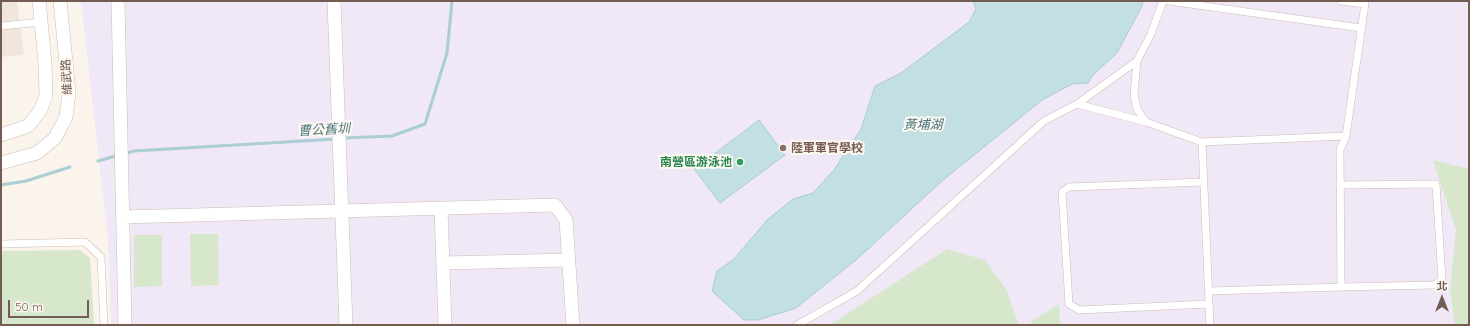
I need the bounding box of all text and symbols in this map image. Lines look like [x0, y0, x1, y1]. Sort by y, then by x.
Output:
street label: 維武路 [59, 59, 75, 95]
water label: 黃埔湖 [904, 117, 942, 133]
water label: 曹公舊圳 [298, 121, 350, 139]
place label: 陸軍軍官學校 [791, 141, 863, 155]
marker: 陸軍軍官學校 [778, 143, 788, 153]
place label: 南營區游泳池 [660, 155, 732, 169]
marker: 南營區游泳池 [735, 157, 745, 167]
north arrow [1422, 278, 1462, 318]
text: 北 [1437, 279, 1448, 293]
scale bar [10, 292, 91, 318]
text: 50 m [15, 299, 43, 314]

